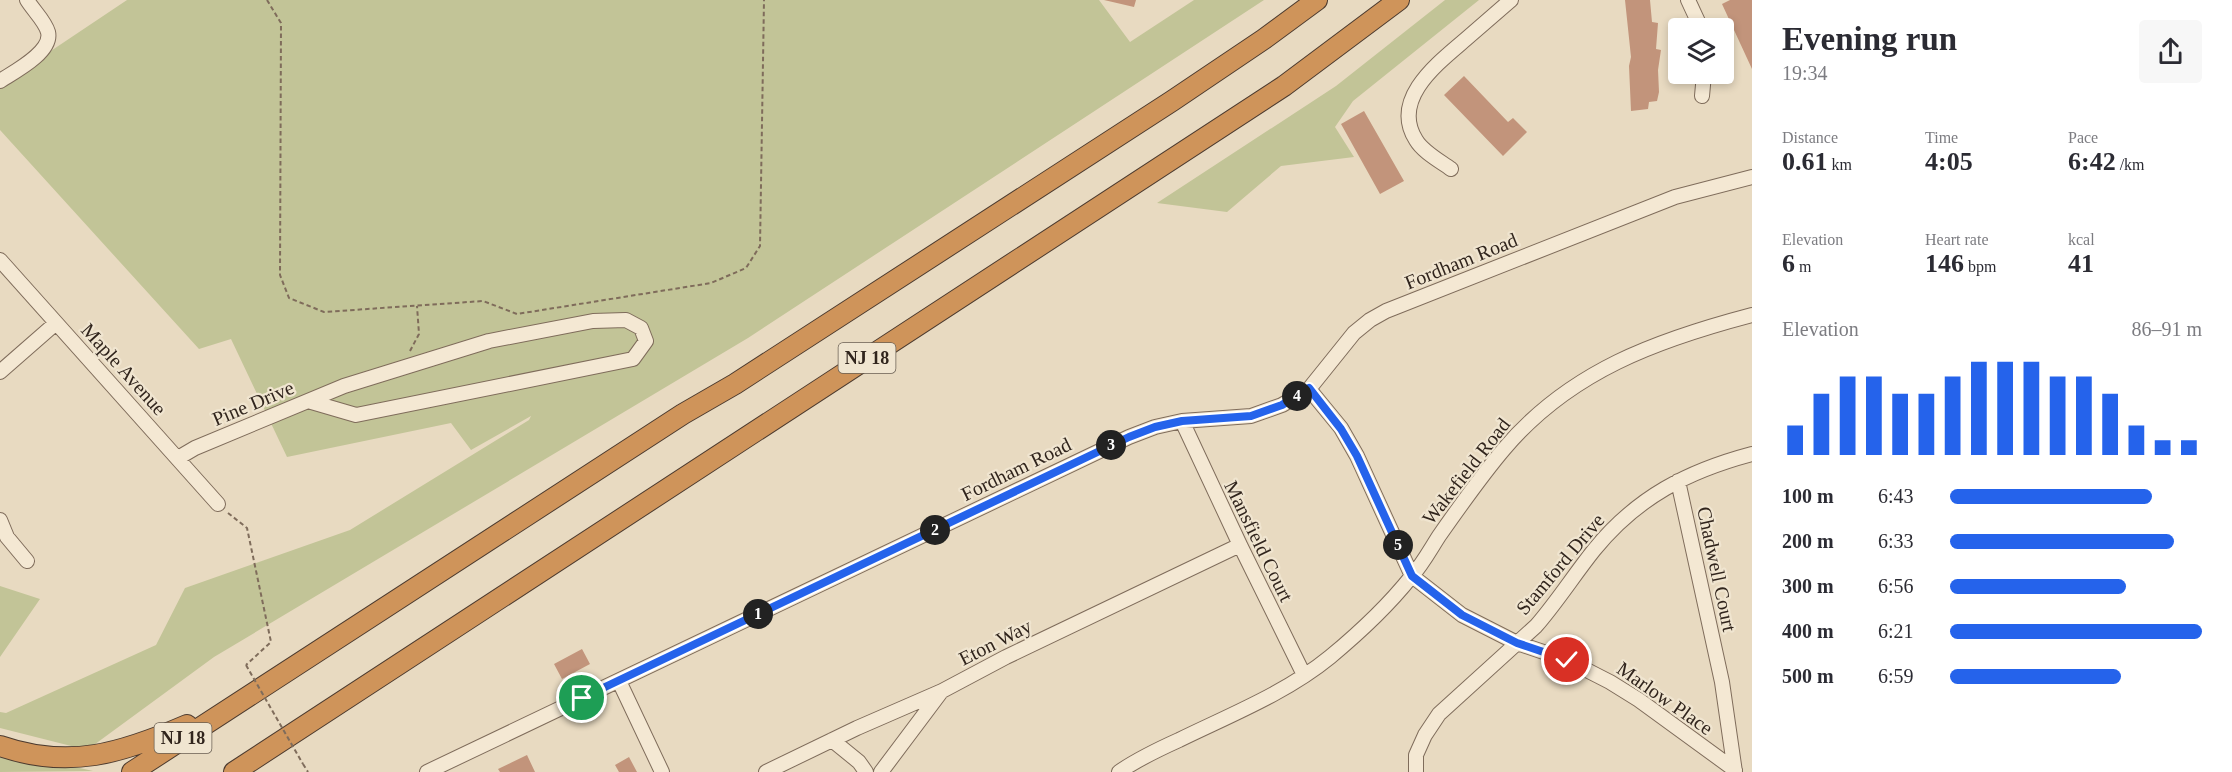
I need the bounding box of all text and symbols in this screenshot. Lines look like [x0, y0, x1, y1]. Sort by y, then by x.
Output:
map controls [1668, 18, 1734, 84]
button: layers [1668, 18, 1734, 84]
button: share [2139, 20, 2202, 83]
text: Evening run [1782, 21, 1957, 57]
text: 19:34 [1782, 62, 1828, 84]
text: Distance [1782, 129, 1838, 146]
text: Time [1925, 129, 1958, 146]
text: Pace [2068, 129, 2098, 146]
text: 0.61 [1782, 147, 1828, 176]
text: 4:05 [1925, 147, 1973, 176]
text: 6:42 [2068, 147, 2116, 176]
text: km [1828, 156, 1852, 173]
text: /km [2116, 156, 2145, 173]
street label: Fordham Road [1402, 228, 1520, 294]
text: Elevation [1782, 231, 1843, 248]
text: Heart rate [1925, 231, 1989, 248]
text: kcal [2068, 231, 2095, 248]
text: 6 [1782, 249, 1795, 278]
text: 146 [1925, 249, 1964, 278]
text: 41 [2068, 249, 2094, 278]
text: m [1795, 258, 1811, 275]
text: bpm [1964, 258, 1996, 275]
text: Elevation [1782, 318, 1859, 340]
text: 86–91 m [2131, 318, 2202, 340]
street label: Maple Avenue [76, 319, 171, 420]
road number: NJ 18 [838, 343, 896, 373]
street label: Pine Drive [209, 376, 297, 430]
pin: 4 [1282, 381, 1312, 411]
text: 4 [1293, 387, 1301, 404]
street label: Wakefield Road [1418, 413, 1514, 529]
pin: 3 [1096, 430, 1126, 460]
street label: Fordham Road [958, 433, 1074, 505]
text: 3 [1107, 436, 1115, 453]
street label: Mansfield Court [1220, 477, 1298, 605]
text: 100 m [1782, 485, 1834, 507]
text: 6:43 [1878, 485, 1914, 507]
street label: Chadwell Court [1693, 504, 1741, 634]
street label: Stamford Drive [1511, 509, 1609, 619]
pin: 2 [920, 515, 950, 545]
text: 2 [931, 521, 939, 538]
pin: 5 [1383, 530, 1413, 560]
text: 200 m [1782, 530, 1834, 552]
text: 6:33 [1878, 530, 1914, 552]
text: 5 [1394, 536, 1402, 553]
text: 300 m [1782, 575, 1834, 597]
text: 6:56 [1878, 575, 1914, 597]
pin: 1 [743, 599, 773, 629]
text: 1 [754, 605, 762, 622]
street label: Eton Way [955, 614, 1035, 671]
text: 400 m [1782, 620, 1834, 642]
text: 6:21 [1878, 620, 1914, 642]
pin [1541, 634, 1592, 685]
icon: check [1550, 643, 1583, 676]
street label: Marlow Place [1613, 657, 1717, 739]
text: 500 m [1782, 665, 1834, 687]
text: 6:59 [1878, 665, 1914, 687]
pin [556, 672, 607, 723]
icon: arrive [565, 681, 598, 714]
road number: NJ 18 [154, 723, 212, 753]

